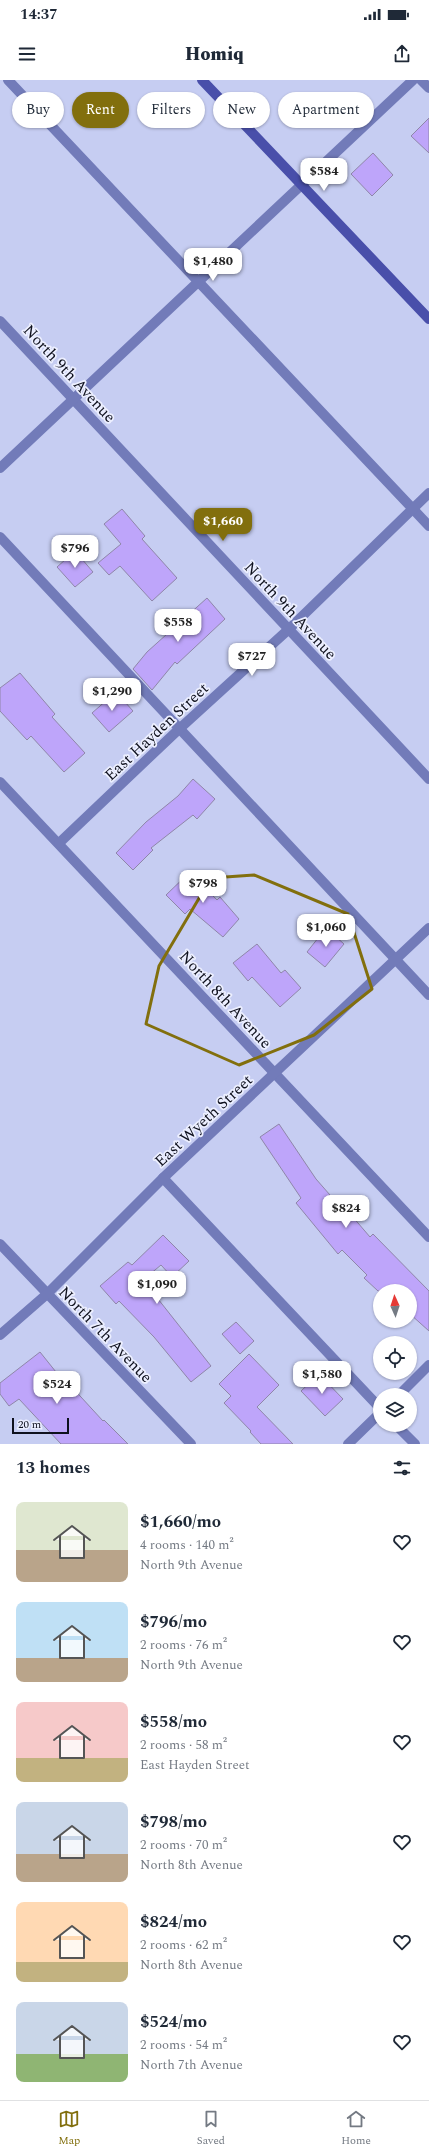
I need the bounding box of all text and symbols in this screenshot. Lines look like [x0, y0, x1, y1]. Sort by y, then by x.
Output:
text: 14:37 [20, 3, 58, 26]
text: Homiq [185, 41, 244, 68]
icon: menu [16, 43, 38, 65]
icon: share [391, 43, 413, 65]
chip: Buy [12, 92, 64, 128]
chip: Rent [72, 92, 129, 128]
chip: Filters [137, 92, 205, 128]
chip: New [213, 92, 270, 128]
chip: Apartment [278, 92, 374, 128]
pin: $584 [300, 158, 348, 192]
text: $584 [309, 161, 339, 181]
pin: $1,480 [180, 248, 246, 282]
text: $1,480 [193, 251, 233, 271]
street label: North 9th Avenue [17, 319, 121, 428]
pin: $1,660 [190, 508, 256, 542]
text: $1,660 [203, 511, 243, 531]
pin: $796 [51, 535, 99, 569]
text: $796 [60, 538, 90, 558]
street label: North 9th Avenue [238, 556, 342, 665]
pin: $558 [154, 609, 202, 643]
text: $558 [163, 612, 193, 632]
pin: $727 [228, 643, 276, 677]
text: $727 [237, 646, 267, 666]
street label: East Hayden Street [99, 677, 214, 787]
pin: $1,290 [79, 678, 145, 712]
text: $1,290 [92, 681, 132, 701]
pin: $798 [179, 870, 227, 904]
text: $798 [188, 873, 218, 893]
pin: $1,060 [293, 914, 359, 948]
text: $1,060 [306, 917, 346, 937]
street label: North 8th Avenue [173, 945, 277, 1054]
street label: East Wyeth Street [149, 1069, 258, 1173]
pin: $824 [322, 1195, 370, 1229]
text: $824 [331, 1198, 361, 1218]
pin: $1,090 [124, 1271, 190, 1305]
text: $1,090 [137, 1274, 177, 1294]
street label: North 7th Avenue [53, 1281, 158, 1389]
north arrow [373, 1284, 417, 1328]
map controls [373, 1284, 417, 1432]
button: locate [373, 1336, 417, 1380]
pin: $1,580 [289, 1361, 355, 1395]
text: $1,580 [302, 1364, 342, 1384]
pin: $524 [33, 1371, 81, 1405]
text: $524 [42, 1374, 72, 1394]
button: layers [373, 1388, 417, 1432]
scale bar [12, 1416, 69, 1435]
text: 20 m [18, 1416, 41, 1433]
text: 13 homes [16, 1455, 90, 1481]
icon: filters [391, 1457, 413, 1479]
text: $1,660/mo [140, 1509, 221, 1535]
icon: home [48, 1518, 96, 1566]
icon: heart [391, 1531, 413, 1553]
text: 4 rooms · 140 m² [140, 1535, 234, 1555]
text: North 9th Avenue [140, 1555, 243, 1575]
text: $796/mo [140, 1609, 207, 1635]
icon: home [48, 1618, 96, 1666]
icon: heart [391, 1631, 413, 1653]
text: 2 rooms · 76 m² [140, 1635, 227, 1655]
text: North 9th Avenue [140, 1655, 243, 1675]
text: $558/mo [140, 1709, 207, 1735]
icon: home [48, 1718, 96, 1766]
icon: heart [391, 1731, 413, 1753]
text: 2 rooms · 58 m² [140, 1735, 227, 1755]
text: East Hayden Street [140, 1755, 250, 1775]
text: $798/mo [140, 1809, 207, 1835]
icon: home [48, 1818, 96, 1866]
icon: heart [391, 1831, 413, 1853]
text: 2 rooms · 70 m² [140, 1835, 227, 1855]
text: North 8th Avenue [140, 1855, 243, 1875]
text: $824/mo [140, 1909, 207, 1935]
icon: home [48, 1918, 96, 1966]
icon: heart [391, 1931, 413, 1953]
text: 2 rooms · 62 m² [140, 1935, 227, 1955]
text: North 8th Avenue [140, 1955, 243, 1975]
text: $524/mo [140, 2009, 207, 2035]
icon: home [48, 2018, 96, 2066]
icon: heart [391, 2031, 413, 2053]
text: 2 rooms · 54 m² [140, 2035, 227, 2055]
text: North 7th Avenue [140, 2055, 243, 2075]
tab: Map [58, 2108, 80, 2149]
tab: Saved [197, 2108, 225, 2149]
tab: Home [341, 2108, 371, 2149]

